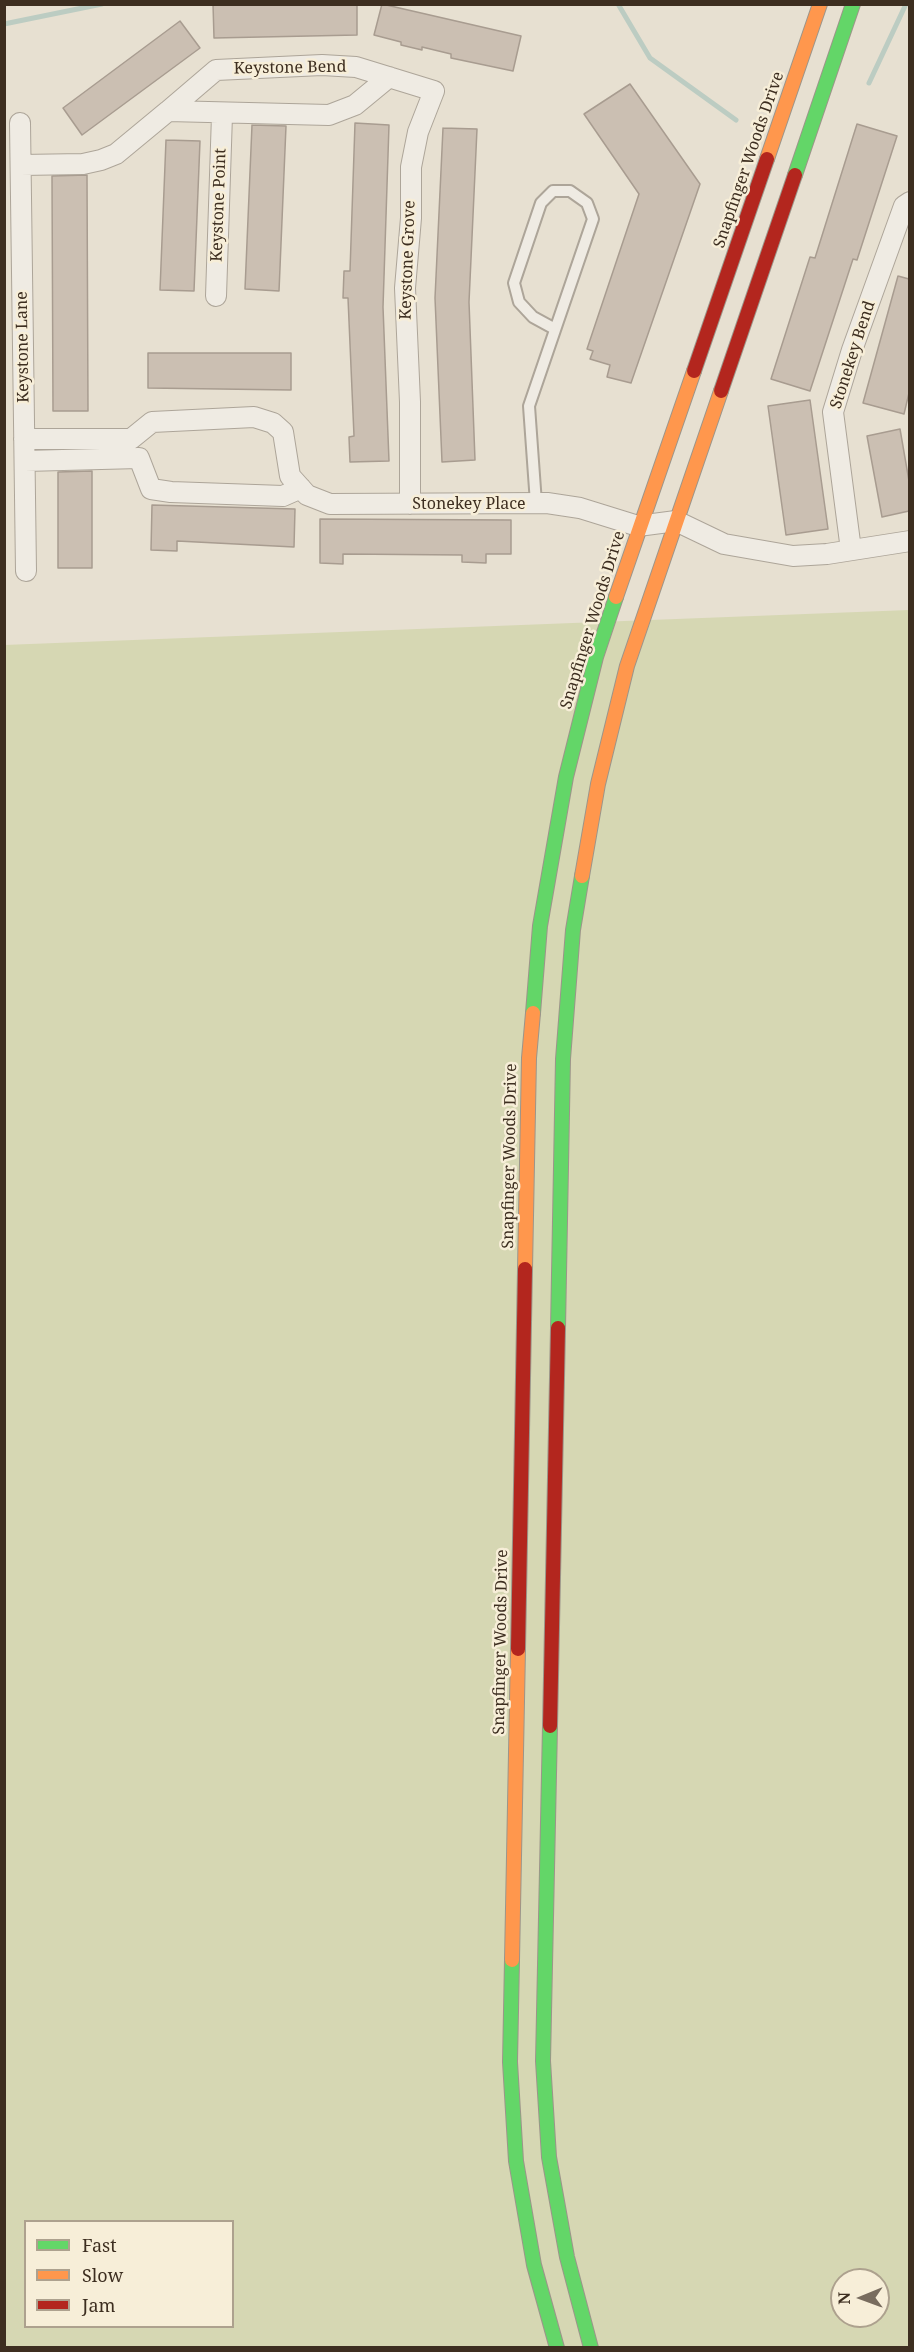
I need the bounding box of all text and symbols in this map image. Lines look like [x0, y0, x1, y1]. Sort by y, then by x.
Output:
street label: Keystone Bend [233, 57, 347, 79]
street label: Snapfinger Woods Drive [710, 69, 788, 251]
street label: Keystone Point [207, 148, 231, 262]
street label: Keystone Grove [396, 200, 420, 320]
street label: Keystone Lane [12, 291, 34, 403]
street label: Stonekey Bend [827, 299, 879, 411]
street label: Stonekey Place [412, 494, 526, 514]
street label: Snapfinger Woods Drive [557, 529, 629, 711]
street label: Snapfinger Woods Drive [499, 1063, 521, 1249]
street label: Snapfinger Woods Drive [490, 1549, 512, 1735]
legend [24, 2220, 234, 2328]
text: Fast [82, 2233, 117, 2257]
text: Slow [82, 2263, 123, 2287]
north arrow [830, 2268, 890, 2328]
text: N [833, 2292, 855, 2305]
text: Jam [82, 2293, 116, 2317]

